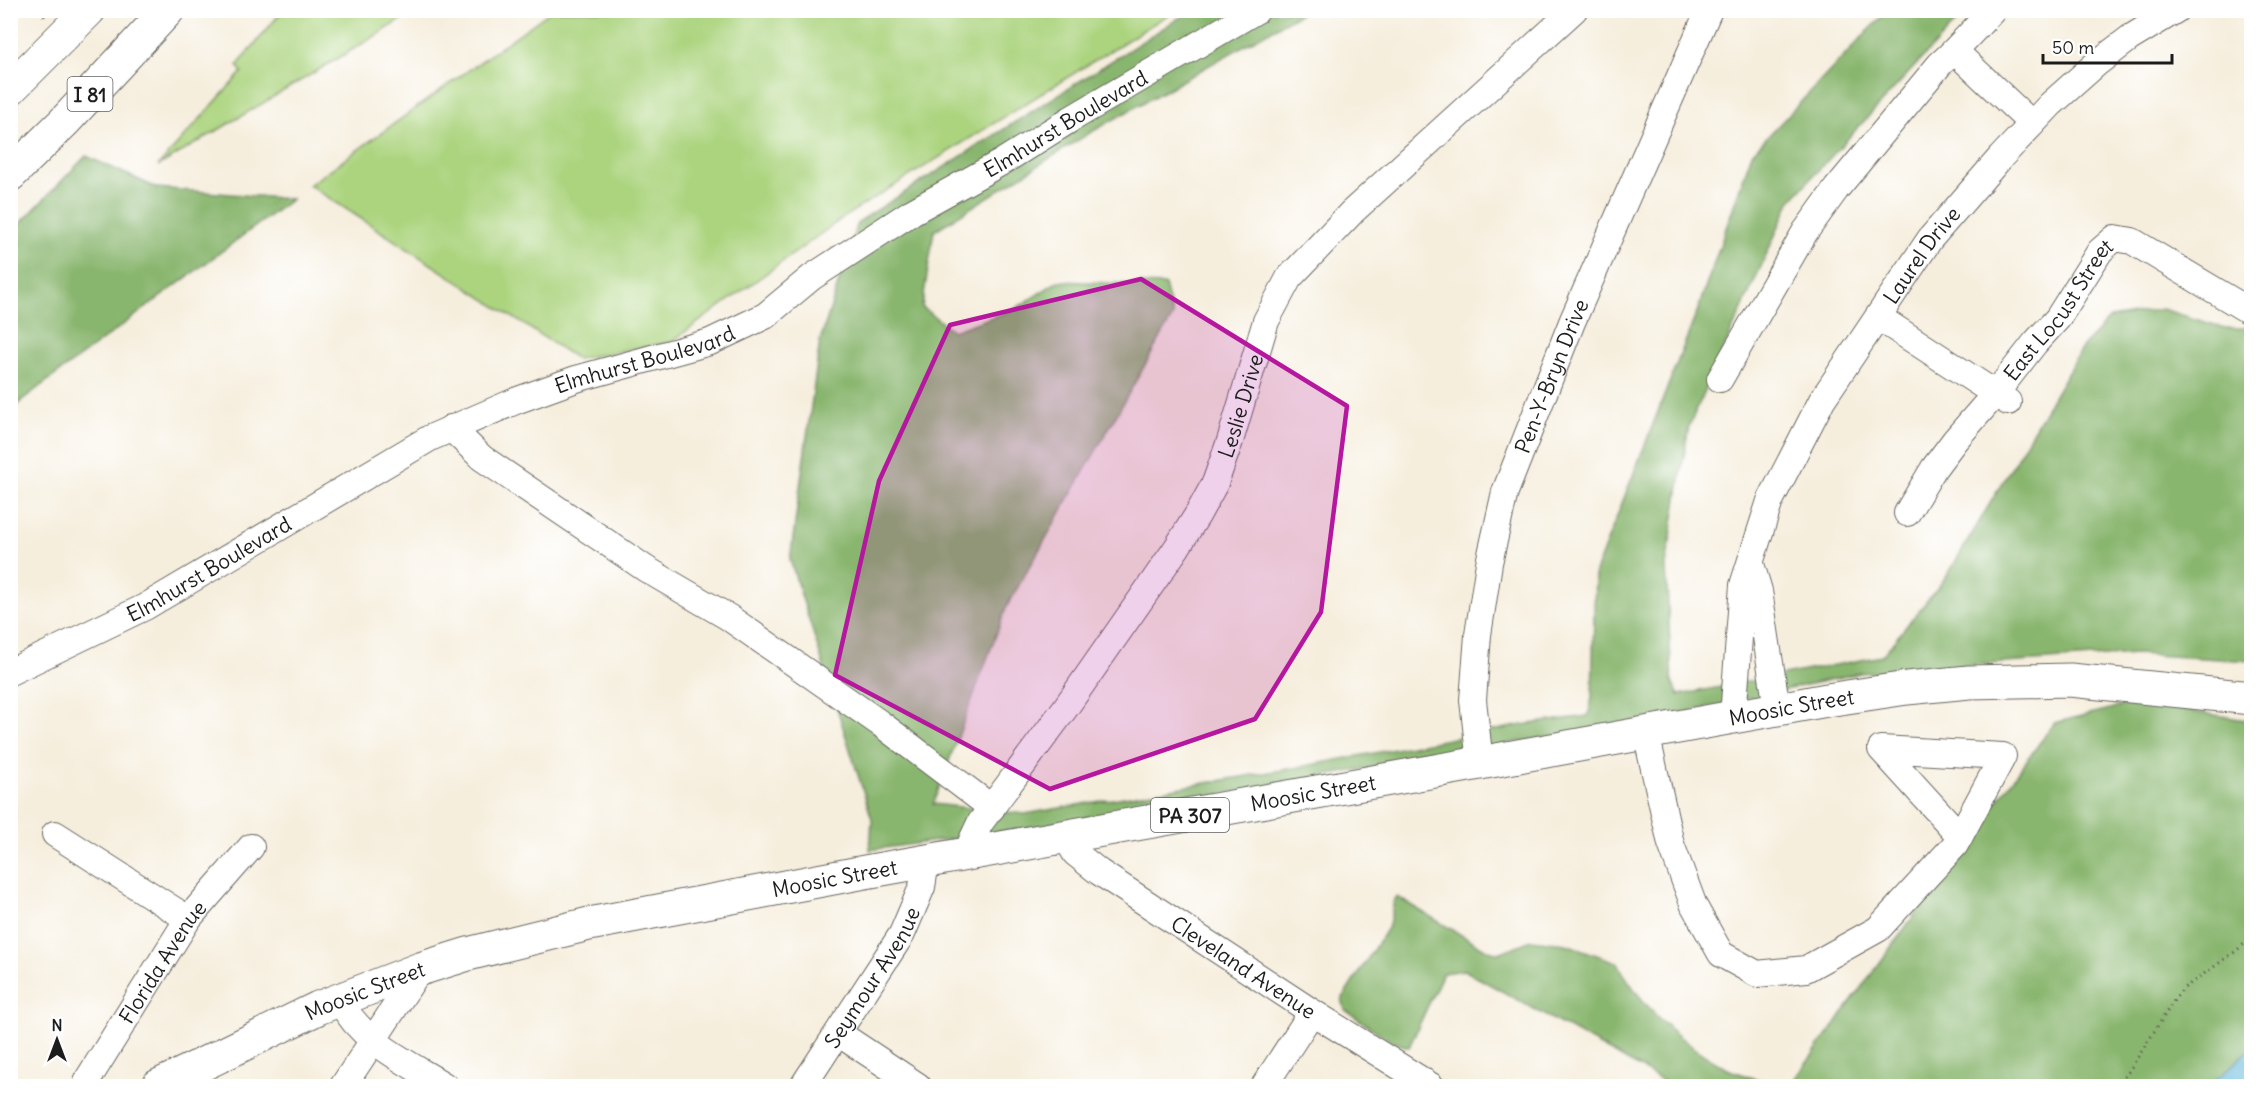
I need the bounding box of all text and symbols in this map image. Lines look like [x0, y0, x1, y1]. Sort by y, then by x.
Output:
scale bar [2043, 27, 2172, 65]
text: 50 m [2052, 36, 2094, 59]
street label: Elmhurst Boulevard [979, 64, 1152, 183]
road number: I 81 [68, 77, 112, 111]
street label: Laurel Drive [1877, 201, 1966, 309]
street label: East Locust Street [1997, 233, 2118, 386]
street label: Pen-Y-Bryn Drive [1508, 295, 1594, 457]
street label: Elmhurst Boulevard [551, 319, 739, 399]
street label: Leslie Drive [1212, 351, 1269, 461]
street label: Elmhurst Boulevard [122, 510, 296, 627]
street label: Moosic Street [1727, 683, 1856, 731]
street label: Moosic Street [1248, 768, 1378, 817]
road number: PA 307 [1151, 798, 1229, 832]
street label: Moosic Street [770, 853, 899, 903]
street label: Florida Avenue [113, 894, 212, 1029]
street label: Seymour Avenue [818, 903, 926, 1053]
street label: Cleveland Avenue [1166, 910, 1321, 1024]
street label: Moosic Street [300, 955, 428, 1026]
north arrow [27, 1010, 87, 1070]
text: N [51, 1015, 63, 1035]

